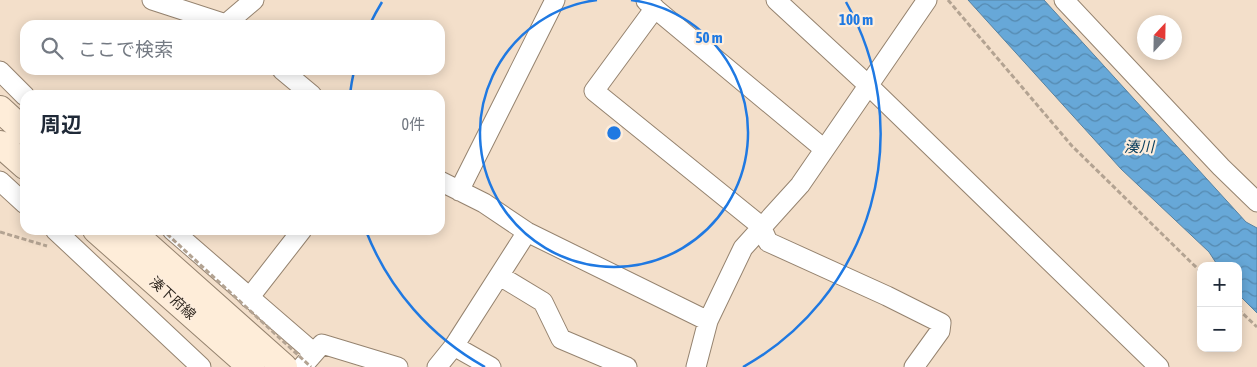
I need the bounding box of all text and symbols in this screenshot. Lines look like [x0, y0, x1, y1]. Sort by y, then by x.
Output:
text: 100 m [839, 11, 873, 28]
north arrow [1137, 15, 1182, 60]
search box [20, 20, 445, 75]
text: 50 m [696, 29, 723, 46]
icon: search [38, 34, 66, 62]
text: ここで検索 [78, 38, 173, 60]
text: 周辺 [40, 112, 82, 136]
text: 0件 [401, 115, 425, 133]
centre of rings [605, 124, 623, 142]
water label: 湊川 [1124, 138, 1156, 155]
map controls [1197, 262, 1242, 352]
button: + [1197, 262, 1242, 307]
street label: 湊下府線 [147, 273, 199, 323]
button: − [1197, 307, 1242, 352]

